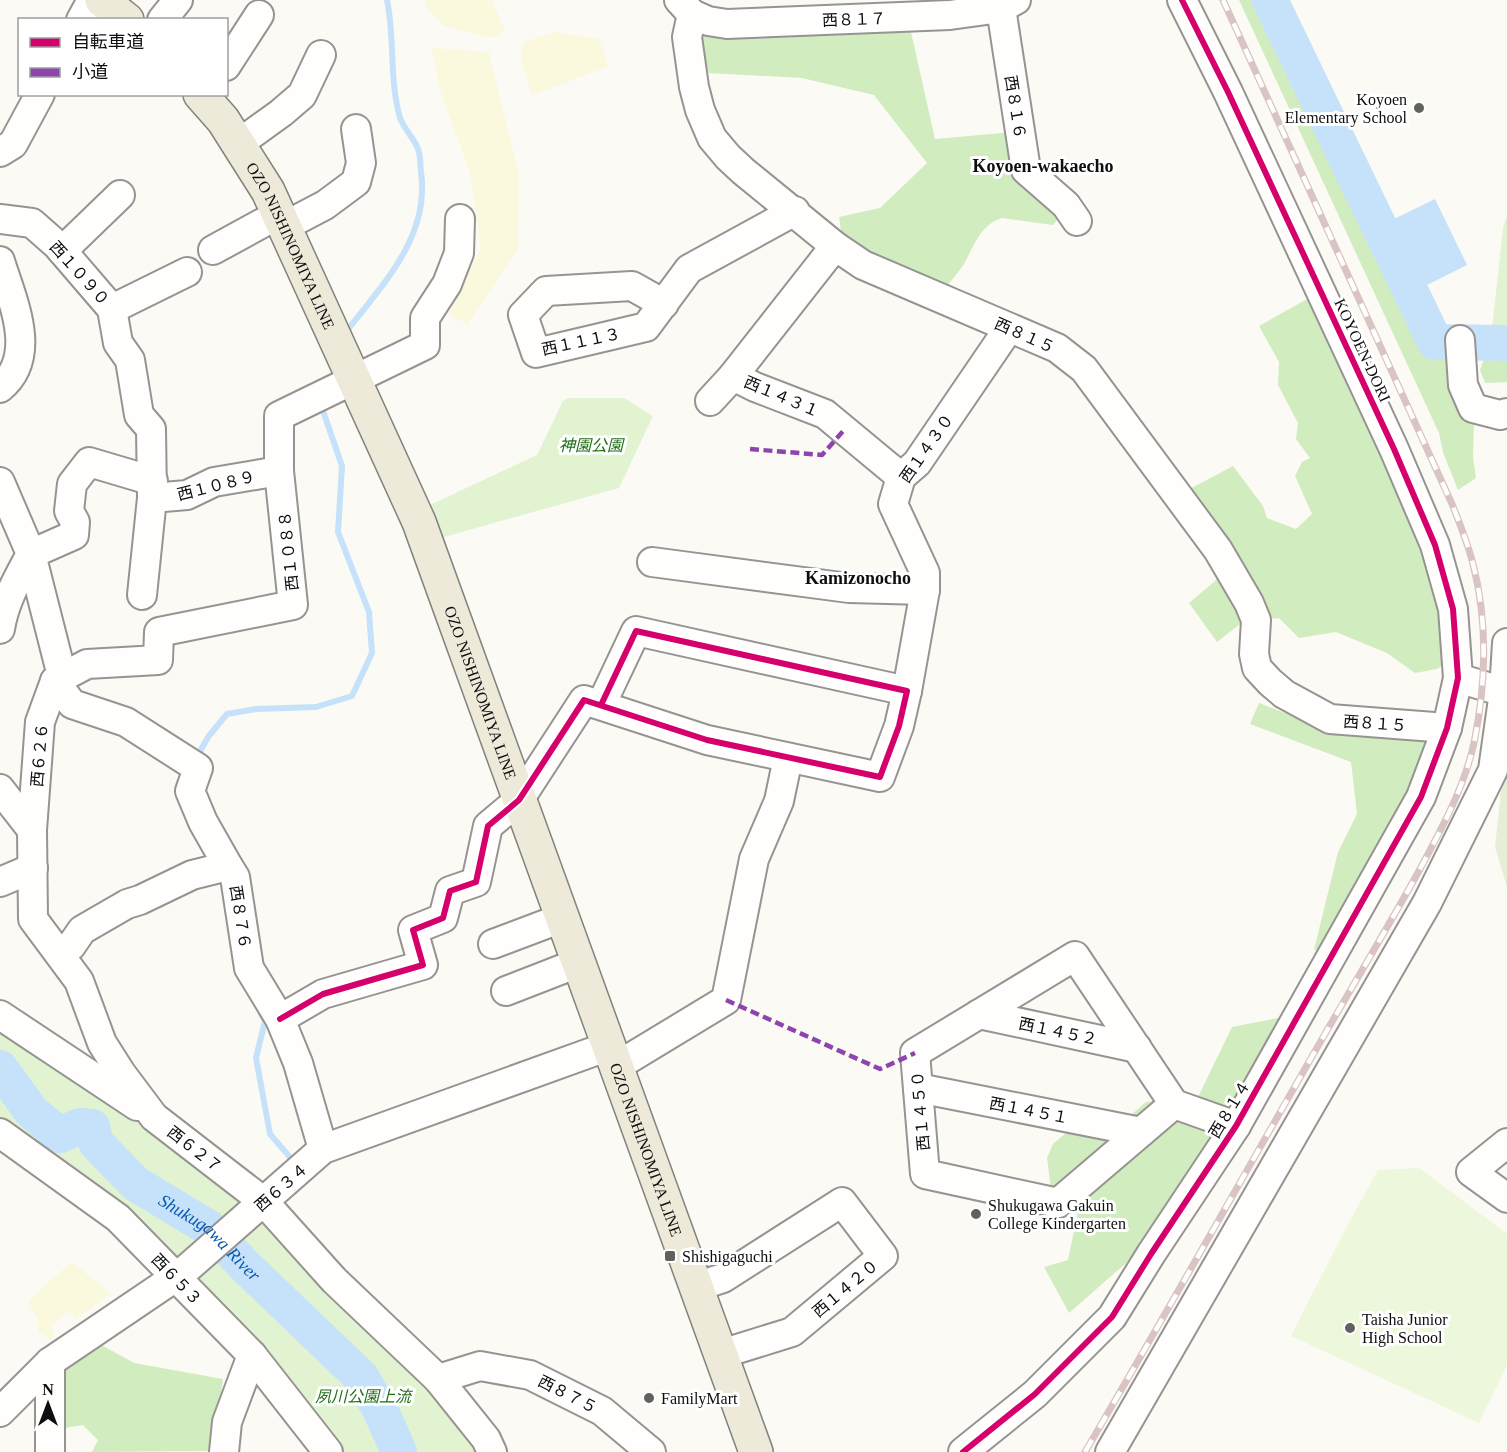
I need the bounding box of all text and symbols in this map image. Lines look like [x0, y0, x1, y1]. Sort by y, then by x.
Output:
street label: 西８１７ [822, 10, 886, 29]
legend [18, 18, 228, 96]
text: 自転車道 [72, 32, 144, 52]
text: 小道 [72, 62, 108, 82]
street label: 西８１６ [1002, 74, 1029, 140]
place label: Koyoen Elementary School [1285, 91, 1408, 127]
marker: Koyoen Elementary School [1412, 101, 1426, 115]
district label: Koyoen-wakaecho [973, 156, 1114, 176]
street label: OZO NISHINOMIYA LINE [243, 159, 338, 332]
street label: 西１０９０ [47, 238, 113, 309]
street label: KOYOEN-DORI [1331, 296, 1394, 405]
street label: 西８１５ [992, 315, 1057, 356]
street label: 西１１１３ [540, 325, 622, 358]
street label: 西１４３１ [742, 373, 822, 420]
street label: 西１４３０ [896, 411, 956, 486]
park label: 神園公園 [559, 437, 625, 454]
street label: 西１０８９ [175, 468, 257, 503]
street label: 西１０８８ [276, 510, 301, 592]
district label: Kamizonocho [805, 568, 911, 588]
street label: OZO NISHINOMIYA LINE [441, 604, 520, 782]
street label: 西８１５ [1342, 713, 1407, 734]
street label: 西６２６ [28, 722, 51, 788]
street label: 西８７６ [227, 884, 254, 950]
street label: 西１４５２ [1017, 1015, 1099, 1048]
street label: OZO NISHINOMIYA LINE [607, 1061, 685, 1239]
street label: 西１４５０ [909, 1070, 932, 1152]
street label: 西８１４ [1206, 1077, 1253, 1141]
street label: 西１４５１ [988, 1095, 1070, 1126]
street label: 西６２７ [164, 1123, 225, 1176]
street label: 西６３４ [252, 1160, 311, 1215]
water label: Shukugawa River [155, 1190, 265, 1286]
place label: Shukugawa Gakuin College Kindergarten [988, 1197, 1126, 1233]
marker: Shukugawa Gakuin College Kindergarten [969, 1207, 983, 1221]
place label: Shishigaguchi [682, 1248, 773, 1266]
marker: Shishigaguchi [663, 1249, 677, 1263]
street label: 西６５３ [148, 1250, 205, 1308]
street label: 西１４２０ [809, 1256, 881, 1321]
place label: Taisha Junior High School [1362, 1311, 1448, 1347]
marker: Taisha Junior High School [1343, 1321, 1357, 1335]
street label: 西８７５ [535, 1372, 600, 1417]
north arrow [18, 1374, 78, 1434]
text: N [42, 1381, 54, 1398]
park label: 夙川公園上流 [315, 1388, 414, 1405]
place label: FamilyMart [661, 1390, 738, 1408]
marker: FamilyMart [642, 1391, 656, 1405]

